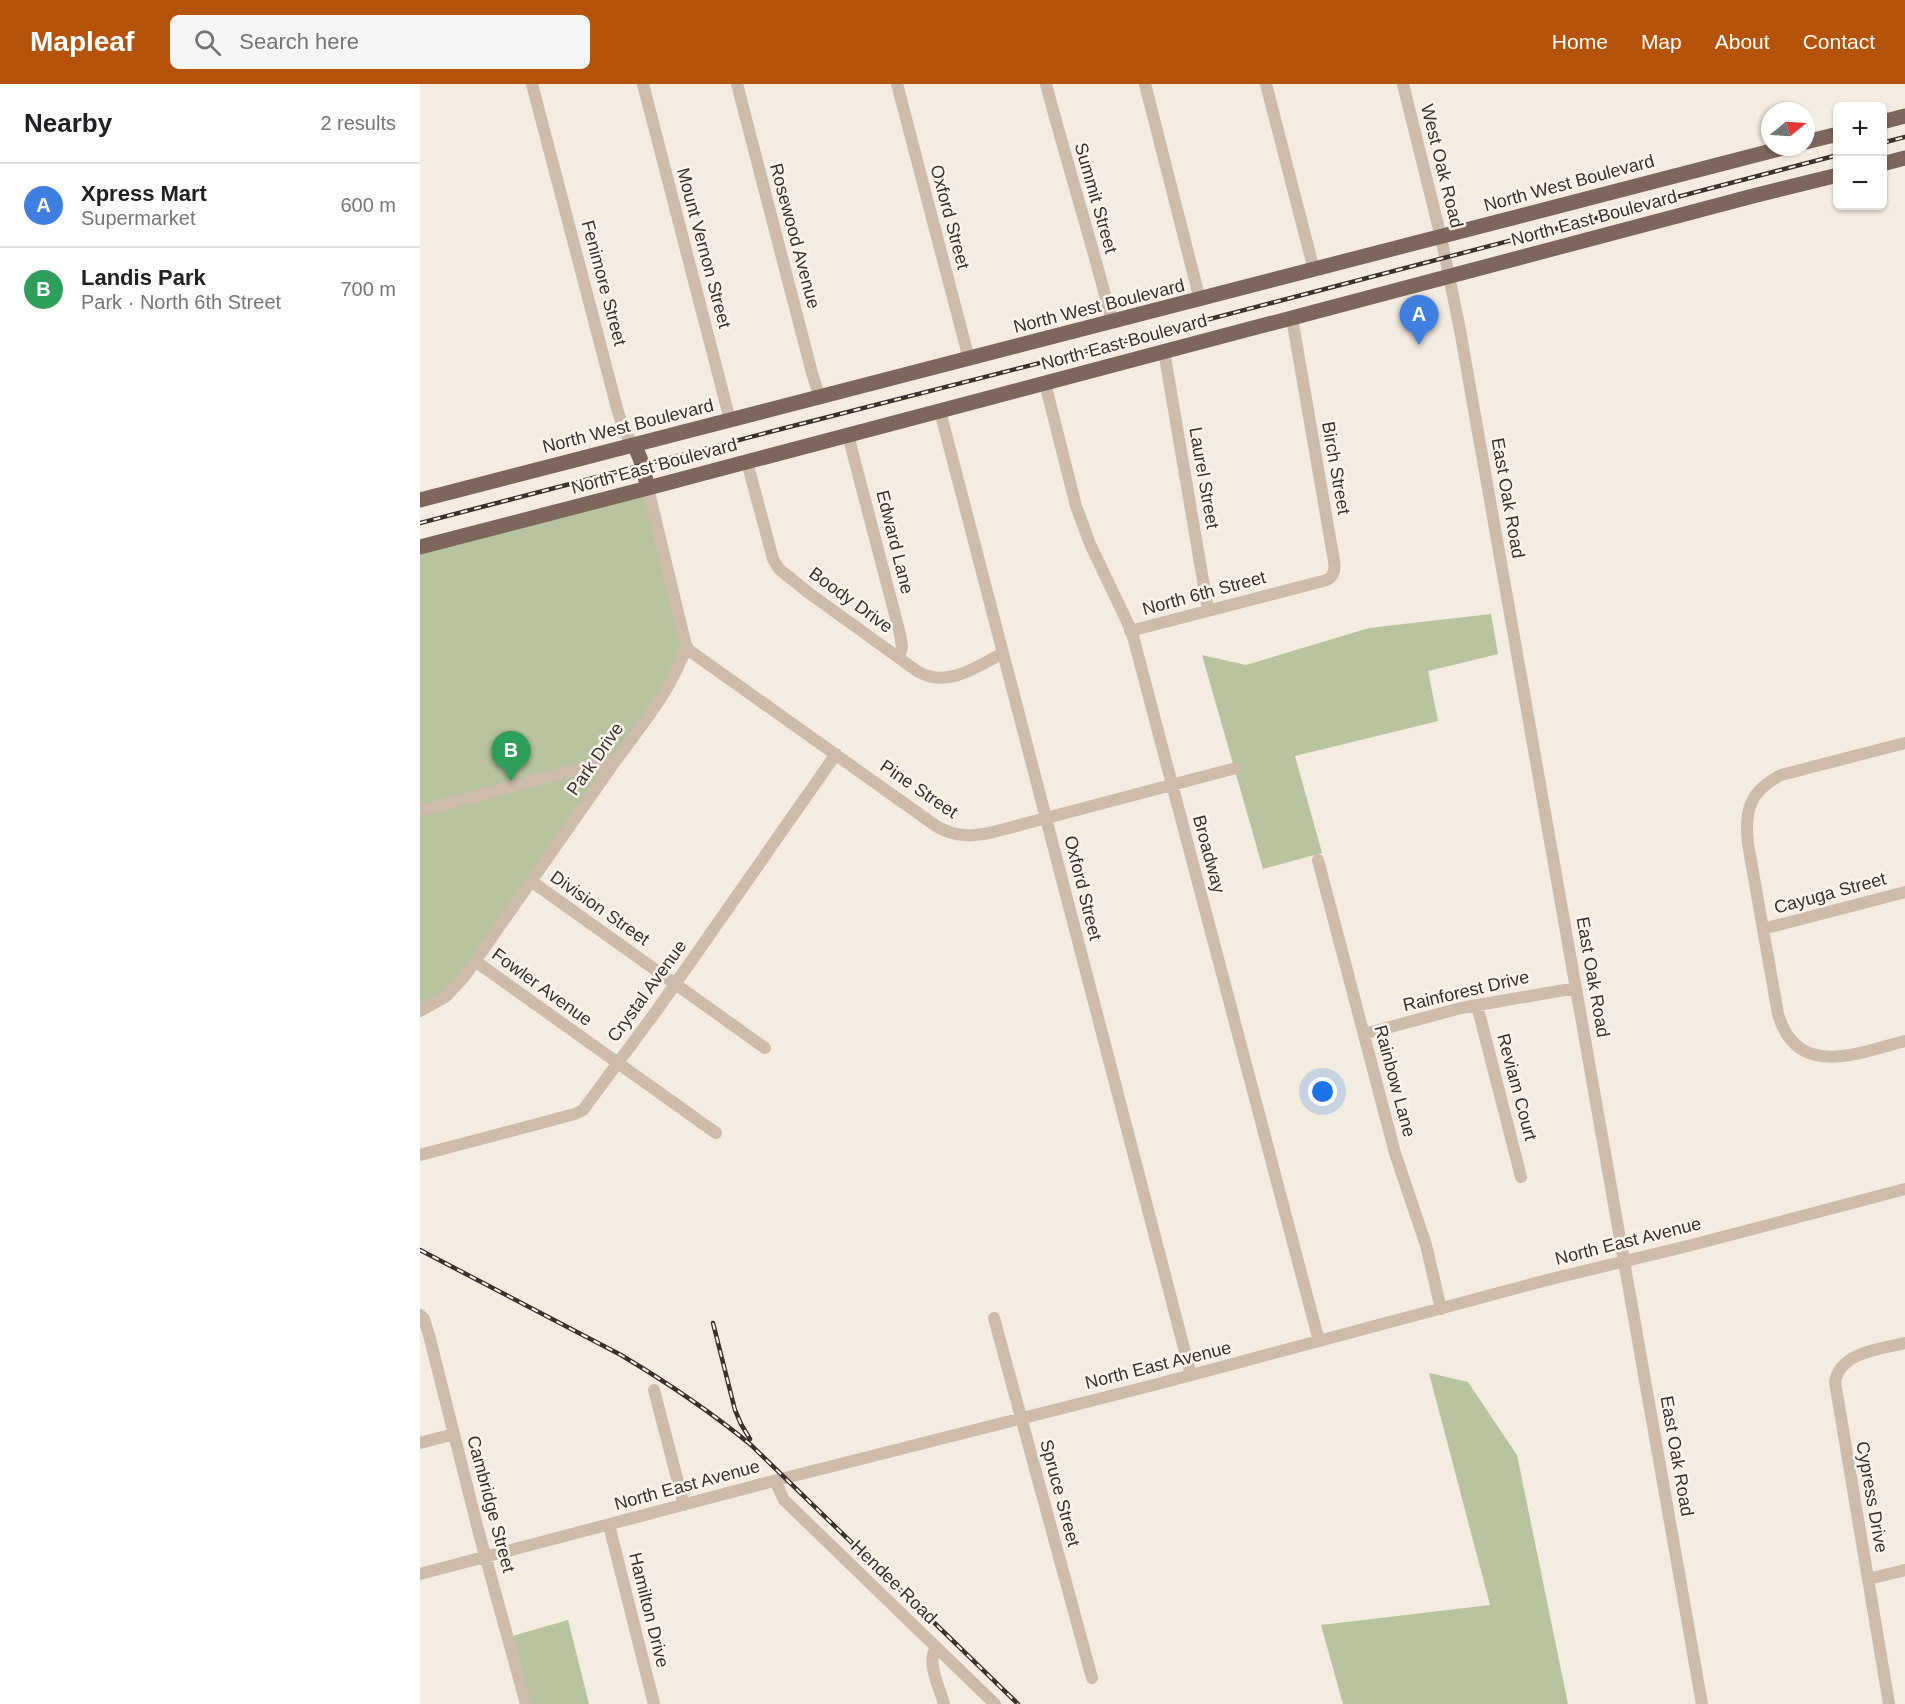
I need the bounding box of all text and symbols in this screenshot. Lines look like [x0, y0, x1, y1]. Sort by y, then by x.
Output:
search box [170, 15, 590, 69]
text: Mapleaf [30, 26, 134, 57]
icon: search [191, 26, 224, 59]
text: Search here [239, 29, 359, 54]
text: Home [1552, 30, 1608, 53]
text: Map [1641, 30, 1682, 53]
text: About [1715, 30, 1770, 53]
text: Contact [1803, 30, 1875, 53]
street label: West Oak Road [1417, 102, 1467, 230]
north arrow [1761, 102, 1815, 156]
map controls [1833, 102, 1887, 210]
button: + [1833, 102, 1887, 156]
text: Nearby [24, 108, 112, 138]
text: 2 results [320, 112, 396, 134]
street label: Summit Street [1071, 140, 1121, 256]
street label: North West Boulevard [1482, 151, 1656, 215]
button: − [1833, 156, 1887, 210]
street label: Rosewood Avenue [766, 161, 824, 311]
street label: Oxford Street [926, 163, 974, 271]
street label: Mount Vernon Street [673, 166, 735, 330]
text: Xpress Mart [81, 181, 207, 206]
street label: North East Boulevard [1509, 186, 1679, 250]
text: A [36, 194, 51, 216]
text: 600 m [340, 194, 396, 216]
text: Supermarket [81, 207, 196, 229]
street label: Fenimore Street [578, 218, 630, 348]
text: Landis Park [81, 265, 206, 290]
street label: North West Boulevard [1011, 275, 1187, 337]
text: B [36, 278, 51, 300]
text: 700 m [340, 278, 396, 300]
text: Park · North 6th Street [81, 291, 281, 313]
pin: A [1400, 296, 1438, 345]
street label: North East Boulevard [1039, 310, 1209, 374]
street label: North West Boulevard [540, 395, 716, 457]
street label: Birch Street [1318, 420, 1354, 516]
street label: Laurel Street [1185, 426, 1223, 530]
street label: North East Boulevard [569, 434, 739, 498]
street label: East Oak Road [1488, 436, 1528, 560]
street label: Edward Lane [872, 488, 918, 596]
street label: Boody Drive [805, 563, 897, 637]
street label: North 6th Street [1140, 567, 1268, 619]
street label: Park Drive [563, 719, 627, 799]
pin: B [492, 732, 530, 781]
street label: Pine Street [876, 756, 962, 822]
street label: Broadway [1189, 813, 1229, 895]
street label: Oxford Street [1060, 834, 1106, 942]
street label: Division Street [547, 867, 653, 949]
street label: Cayuga Street [1772, 868, 1888, 918]
street label: East Oak Road [1573, 915, 1613, 1039]
street label: Crystal Avenue [603, 936, 691, 1046]
street label: Fowler Avenue [488, 944, 596, 1030]
street label: Rainforest Drive [1401, 967, 1531, 1015]
street label: Rainbow Lane [1370, 1023, 1420, 1139]
street label: Reviam Court [1493, 1031, 1541, 1143]
your location [1308, 1077, 1337, 1106]
street label: North East Avenue [1553, 1213, 1703, 1269]
street label: North East Avenue [1083, 1337, 1233, 1393]
street label: East Oak Road [1657, 1394, 1697, 1518]
street label: Cambridge Street [463, 1433, 519, 1575]
street label: Spruce Street [1036, 1437, 1084, 1549]
street label: Cypress Drive [1852, 1440, 1892, 1554]
street label: North East Avenue [612, 1456, 762, 1514]
street label: Hendee Road [847, 1536, 941, 1628]
street label: Hamilton Drive [625, 1550, 673, 1670]

